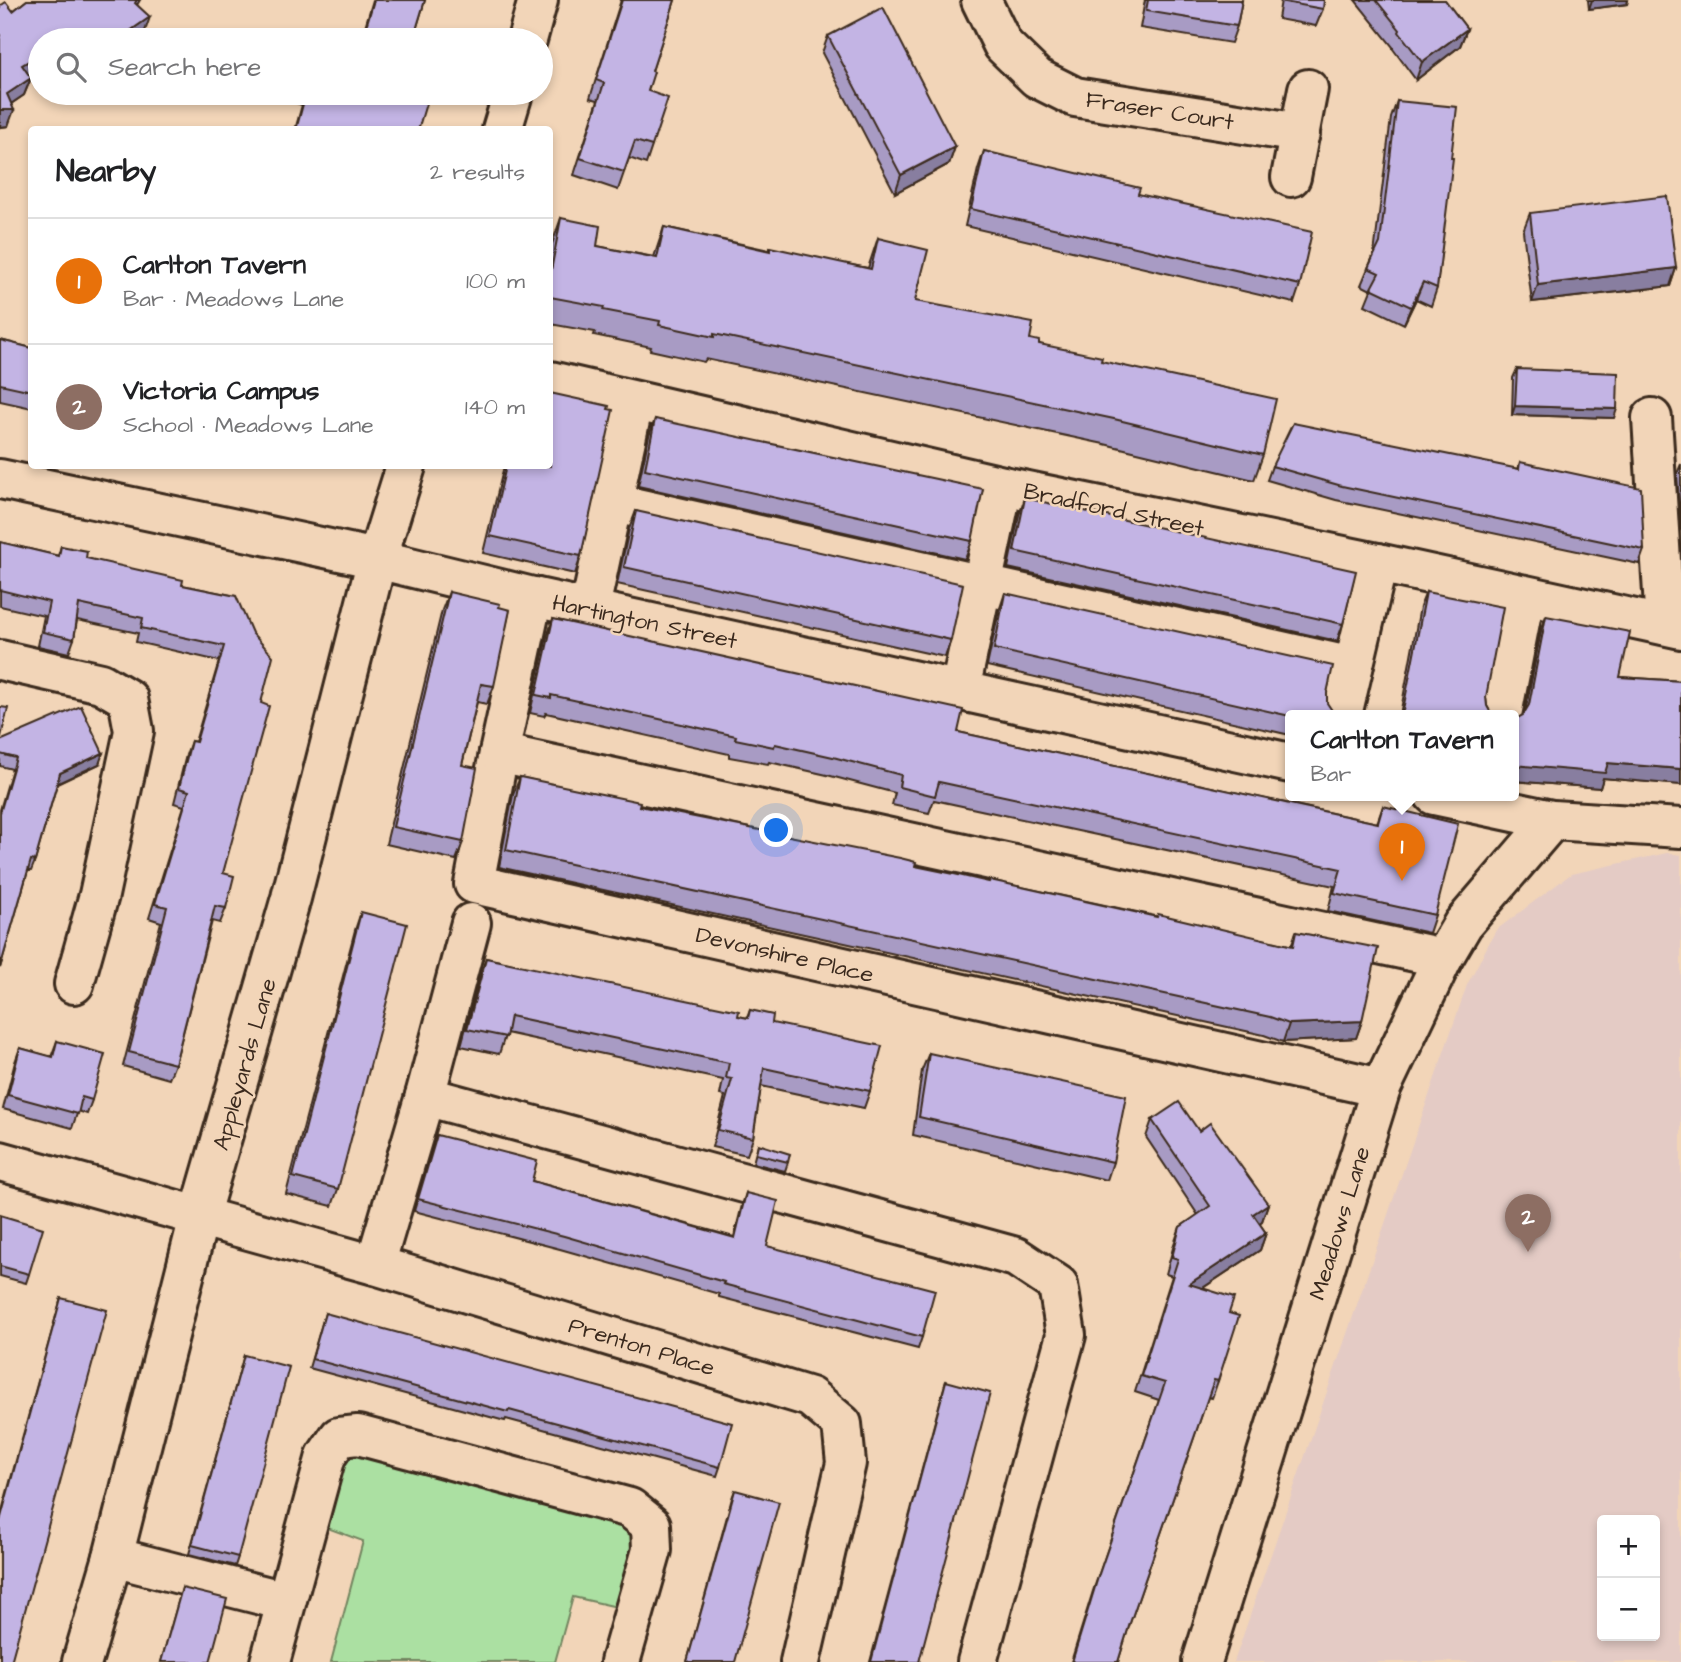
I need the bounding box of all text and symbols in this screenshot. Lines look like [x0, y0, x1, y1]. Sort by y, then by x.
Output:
search box [28, 28, 553, 105]
icon: search [52, 48, 90, 86]
text: Search here [108, 49, 261, 85]
street label: Fraser Court [1084, 84, 1237, 139]
text: Nearby [56, 151, 156, 193]
text: 2 results [430, 156, 525, 188]
text: Carlton Tavern [123, 247, 306, 283]
text: 1 [78, 265, 80, 297]
text: 100 m [466, 265, 525, 297]
text: Bar · Meadows Lane [123, 283, 344, 315]
text: Victoria Campus [123, 373, 319, 409]
text: 2 [72, 391, 86, 423]
text: 140 m [465, 391, 525, 423]
text: School · Meadows Lane [123, 409, 374, 441]
street label: Bradford Street [1021, 475, 1208, 545]
street label: Hartington Street [549, 587, 741, 658]
popup [1285, 710, 1519, 801]
text: Carlton Tavern [1311, 722, 1493, 758]
text: Bar [1311, 758, 1351, 790]
your location [759, 813, 793, 847]
pin: 1 [1379, 823, 1425, 881]
street label: Devonshire Place [693, 919, 877, 991]
street label: Appleyards Lane [205, 975, 286, 1154]
street label: Meadows Lane [1301, 1143, 1378, 1304]
pin: 2 [1505, 1194, 1551, 1252]
street label: Prenton Place [565, 1310, 719, 1384]
map controls [1597, 1515, 1660, 1641]
button: + [1597, 1515, 1660, 1578]
button: − [1597, 1578, 1660, 1641]

